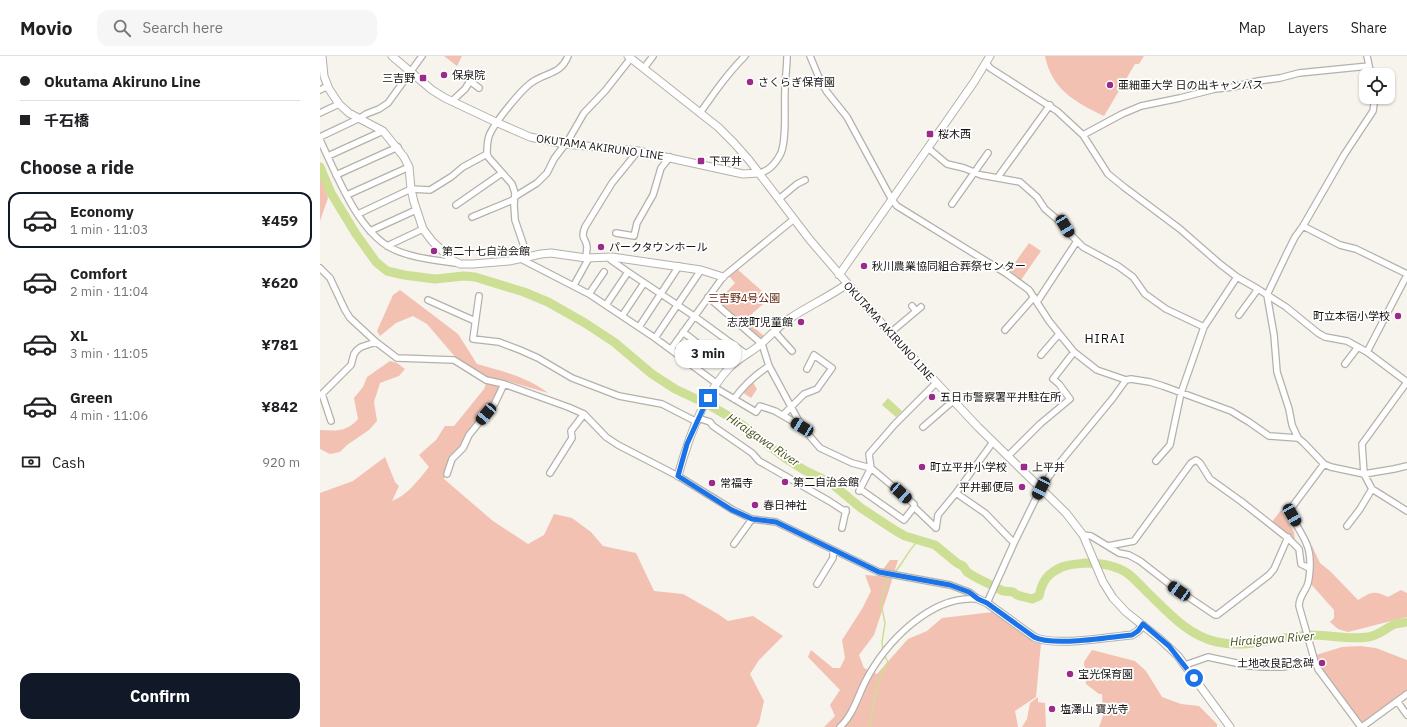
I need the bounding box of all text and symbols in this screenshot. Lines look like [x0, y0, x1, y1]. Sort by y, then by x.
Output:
search box [97, 10, 377, 46]
text: Movio [20, 16, 73, 40]
icon: search [111, 17, 133, 39]
text: Search here [143, 18, 223, 37]
text: Map [1239, 19, 1266, 37]
text: Layers [1288, 19, 1329, 37]
text: Share [1351, 19, 1387, 37]
place label: 保泉院 [452, 68, 485, 82]
map controls [1359, 68, 1395, 104]
button: locate [1359, 68, 1395, 104]
marker: 保泉院 [439, 70, 449, 80]
place label: 三吉野 [382, 71, 415, 85]
text: Okutama Akiruno Line [44, 72, 201, 91]
marker: 三吉野 [418, 73, 428, 83]
place label: さくらぎ保育園 [758, 75, 835, 89]
marker: さくらぎ保育園 [745, 77, 755, 87]
place label: 亜細亜大学 日の出キャンパス [1118, 78, 1264, 92]
marker: 亜細亜大学 日の出キャンパス [1105, 80, 1115, 90]
text: 千石橋 [44, 111, 89, 130]
place label: 桜木西 [938, 127, 971, 141]
marker: 桜木西 [925, 129, 935, 139]
street label: OKUTAMA AKIRUNO LINE [535, 131, 665, 163]
place label: 下平井 [709, 154, 742, 168]
text: Choose a ride [20, 156, 134, 179]
marker: 下平井 [696, 156, 706, 166]
icon: car [22, 202, 58, 238]
text: Economy [70, 202, 134, 221]
text: ¥459 [261, 211, 298, 230]
car [1054, 213, 1076, 239]
text: 1 min · 11:03 [70, 221, 148, 238]
place label: パークタウンホール [609, 240, 708, 254]
marker: パークタウンホール [596, 242, 606, 252]
place label: 第二十七自治会館 [442, 244, 530, 258]
marker: 第二十七自治会館 [429, 246, 439, 256]
place label: 秋川農業協同組合葬祭センター [872, 259, 1026, 273]
marker: 秋川農業協同組合葬祭センター [859, 261, 869, 271]
icon: car [22, 264, 58, 300]
text: Comfort [70, 264, 127, 283]
text: ¥620 [261, 273, 298, 292]
street label: OKUTAMA AKIRUNO LINE [841, 279, 937, 383]
text: 2 min · 11:04 [70, 283, 148, 300]
park label: 三吉野4号公園 [708, 291, 780, 305]
place label: 町立本宿小学校 [1313, 309, 1390, 323]
marker: 町立本宿小学校 [1393, 311, 1403, 321]
place label: 志茂町児童館 [727, 315, 793, 329]
marker: 志茂町児童館 [796, 317, 806, 327]
icon: car [22, 326, 58, 362]
text: XL [70, 326, 88, 345]
district label: HIRAI [1084, 330, 1126, 347]
text: ¥781 [261, 335, 298, 354]
callout: 3 min [675, 340, 741, 368]
text: 3 min · 11:05 [70, 345, 148, 362]
text: 3 min [691, 345, 725, 362]
icon: car [22, 388, 58, 424]
text: Green [70, 388, 113, 407]
route end [699, 389, 717, 407]
place label: 五日市警察署平井駐在所 [940, 390, 1062, 404]
marker: 五日市警察署平井駐在所 [927, 392, 937, 402]
text: ¥842 [261, 397, 298, 416]
car [474, 401, 498, 427]
text: 4 min · 11:06 [70, 407, 148, 424]
water label: Hiraigawa River [724, 410, 803, 470]
car [789, 416, 815, 438]
icon: cash [20, 451, 42, 473]
text: Cash [52, 453, 85, 472]
text: 920 m [262, 454, 300, 471]
place label: 町立平井小学校 [930, 460, 1007, 474]
place label: 上平井 [1032, 460, 1065, 474]
marker: 町立平井小学校 [917, 462, 927, 472]
marker: 上平井 [1019, 462, 1029, 472]
place label: 第二自治会館 [793, 475, 859, 489]
car [1030, 475, 1052, 501]
place label: 常福寺 [720, 476, 753, 490]
marker: 第二自治会館 [780, 477, 790, 487]
marker: 常福寺 [707, 478, 717, 488]
place label: 平井郵便局 [959, 480, 1014, 494]
car [888, 481, 914, 505]
marker: 平井郵便局 [1017, 482, 1027, 492]
place label: 春日神社 [763, 498, 807, 512]
marker: 春日神社 [750, 500, 760, 510]
car [1281, 502, 1303, 528]
car [1166, 579, 1192, 603]
water label: Hiraigawa River [1229, 628, 1315, 649]
place label: 土地改良記念碑 [1237, 656, 1314, 670]
marker: 土地改良記念碑 [1317, 658, 1327, 668]
place label: 宝光保育園 [1078, 667, 1133, 681]
marker: 宝光保育園 [1065, 669, 1075, 679]
route start [1185, 669, 1203, 687]
button: Confirm [20, 673, 300, 719]
place label: 塩澤山 寶光寺 [1060, 702, 1129, 716]
marker: 塩澤山 寶光寺 [1047, 704, 1057, 714]

